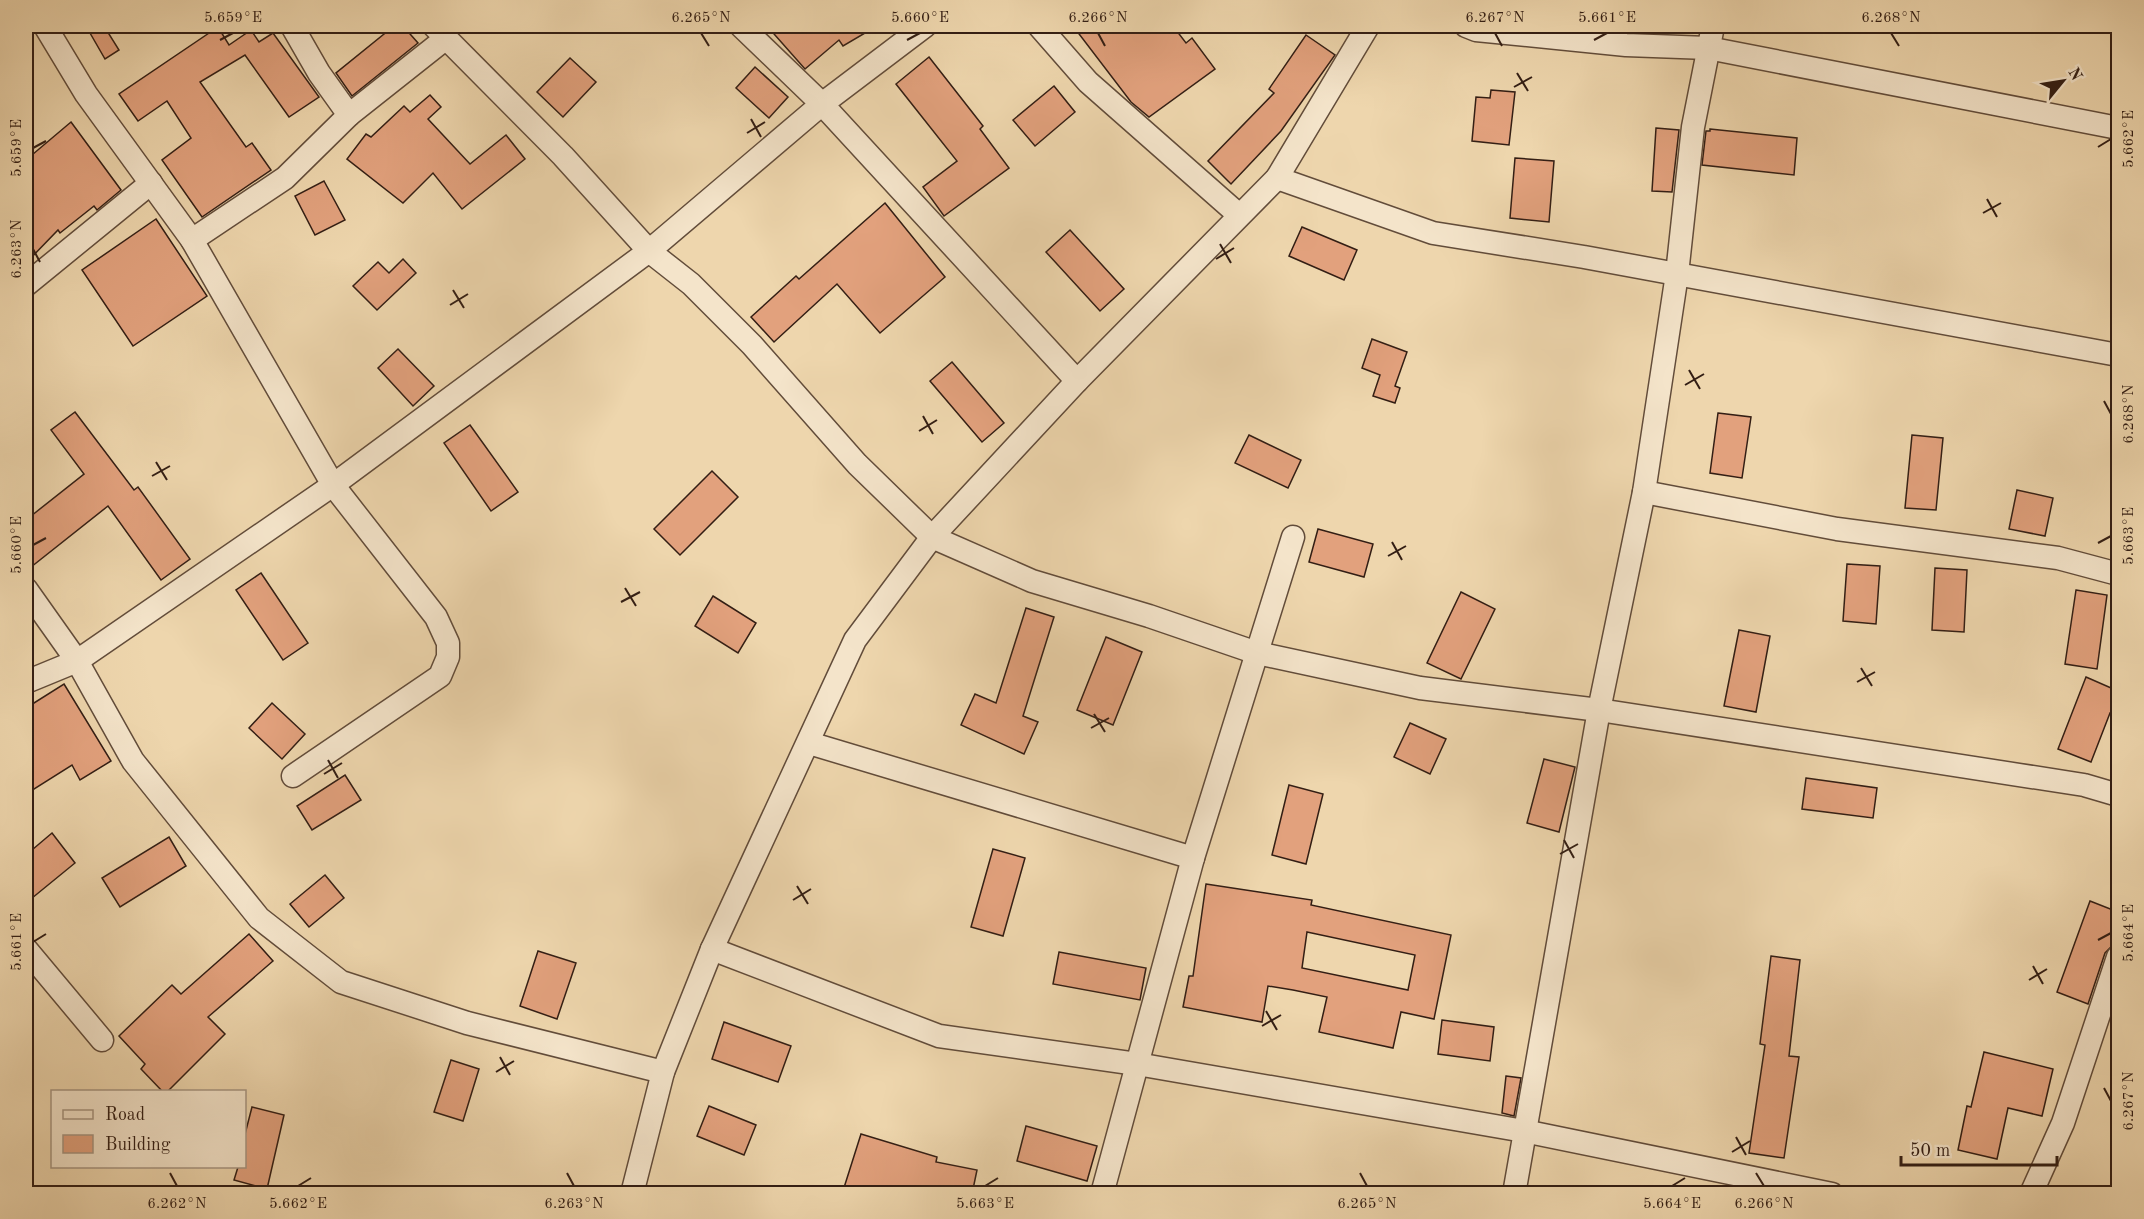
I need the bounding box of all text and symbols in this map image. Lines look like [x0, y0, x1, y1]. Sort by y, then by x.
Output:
text: 5.659°E [204, 11, 262, 26]
text: 6.265°N [671, 11, 731, 26]
text: 5.660°E [891, 11, 949, 26]
text: 6.266°N [1068, 11, 1128, 26]
text: 6.267°N [1465, 11, 1525, 26]
text: 5.661°E [1578, 11, 1636, 26]
text: 6.268°N [1861, 11, 1921, 26]
north arrow [2033, 51, 2093, 111]
text: N [2064, 65, 2085, 84]
text: 5.662°E [2122, 110, 2137, 168]
text: 5.659°E [10, 119, 25, 177]
text: 6.263°N [10, 219, 25, 279]
text: 6.268°N [2122, 384, 2137, 444]
text: 5.663°E [2122, 507, 2137, 565]
text: 5.660°E [10, 516, 25, 574]
text: 5.664°E [2122, 904, 2137, 962]
text: 5.661°E [10, 913, 25, 971]
text: 6.267°N [2122, 1071, 2137, 1131]
legend [51, 1090, 246, 1168]
text: Road [105, 1106, 145, 1124]
scale bar [1901, 1129, 2057, 1167]
text: Building [105, 1136, 171, 1154]
text: 50 m [1910, 1142, 1950, 1160]
text: 6.262°N [147, 1197, 207, 1212]
text: 5.662°E [269, 1197, 327, 1212]
text: 6.263°N [544, 1197, 604, 1212]
text: 5.663°E [956, 1197, 1014, 1212]
text: 6.265°N [1337, 1197, 1397, 1212]
text: 5.664°E [1643, 1197, 1701, 1212]
text: 6.266°N [1734, 1197, 1794, 1212]

